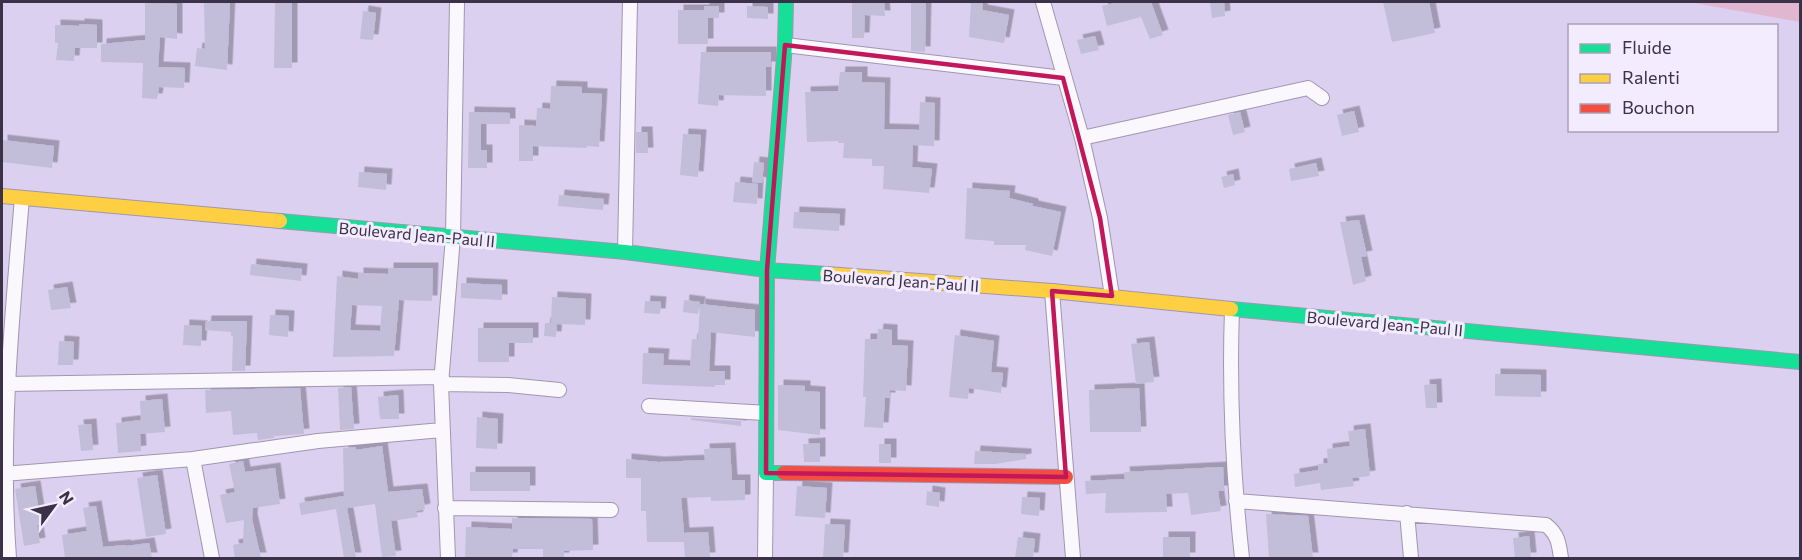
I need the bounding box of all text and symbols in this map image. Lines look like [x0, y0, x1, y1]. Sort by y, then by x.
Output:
legend [1568, 24, 1778, 132]
text: Fluide [1622, 36, 1671, 58]
text: Ralenti [1622, 66, 1680, 88]
text: Bouchon [1622, 96, 1695, 118]
street label: Boulevard Jean-Paul II [338, 218, 496, 250]
street label: Boulevard Jean-Paul II [822, 265, 980, 295]
street label: Boulevard Jean-Paul II [1306, 307, 1464, 339]
north arrow [24, 476, 84, 536]
text: N [56, 487, 78, 508]

